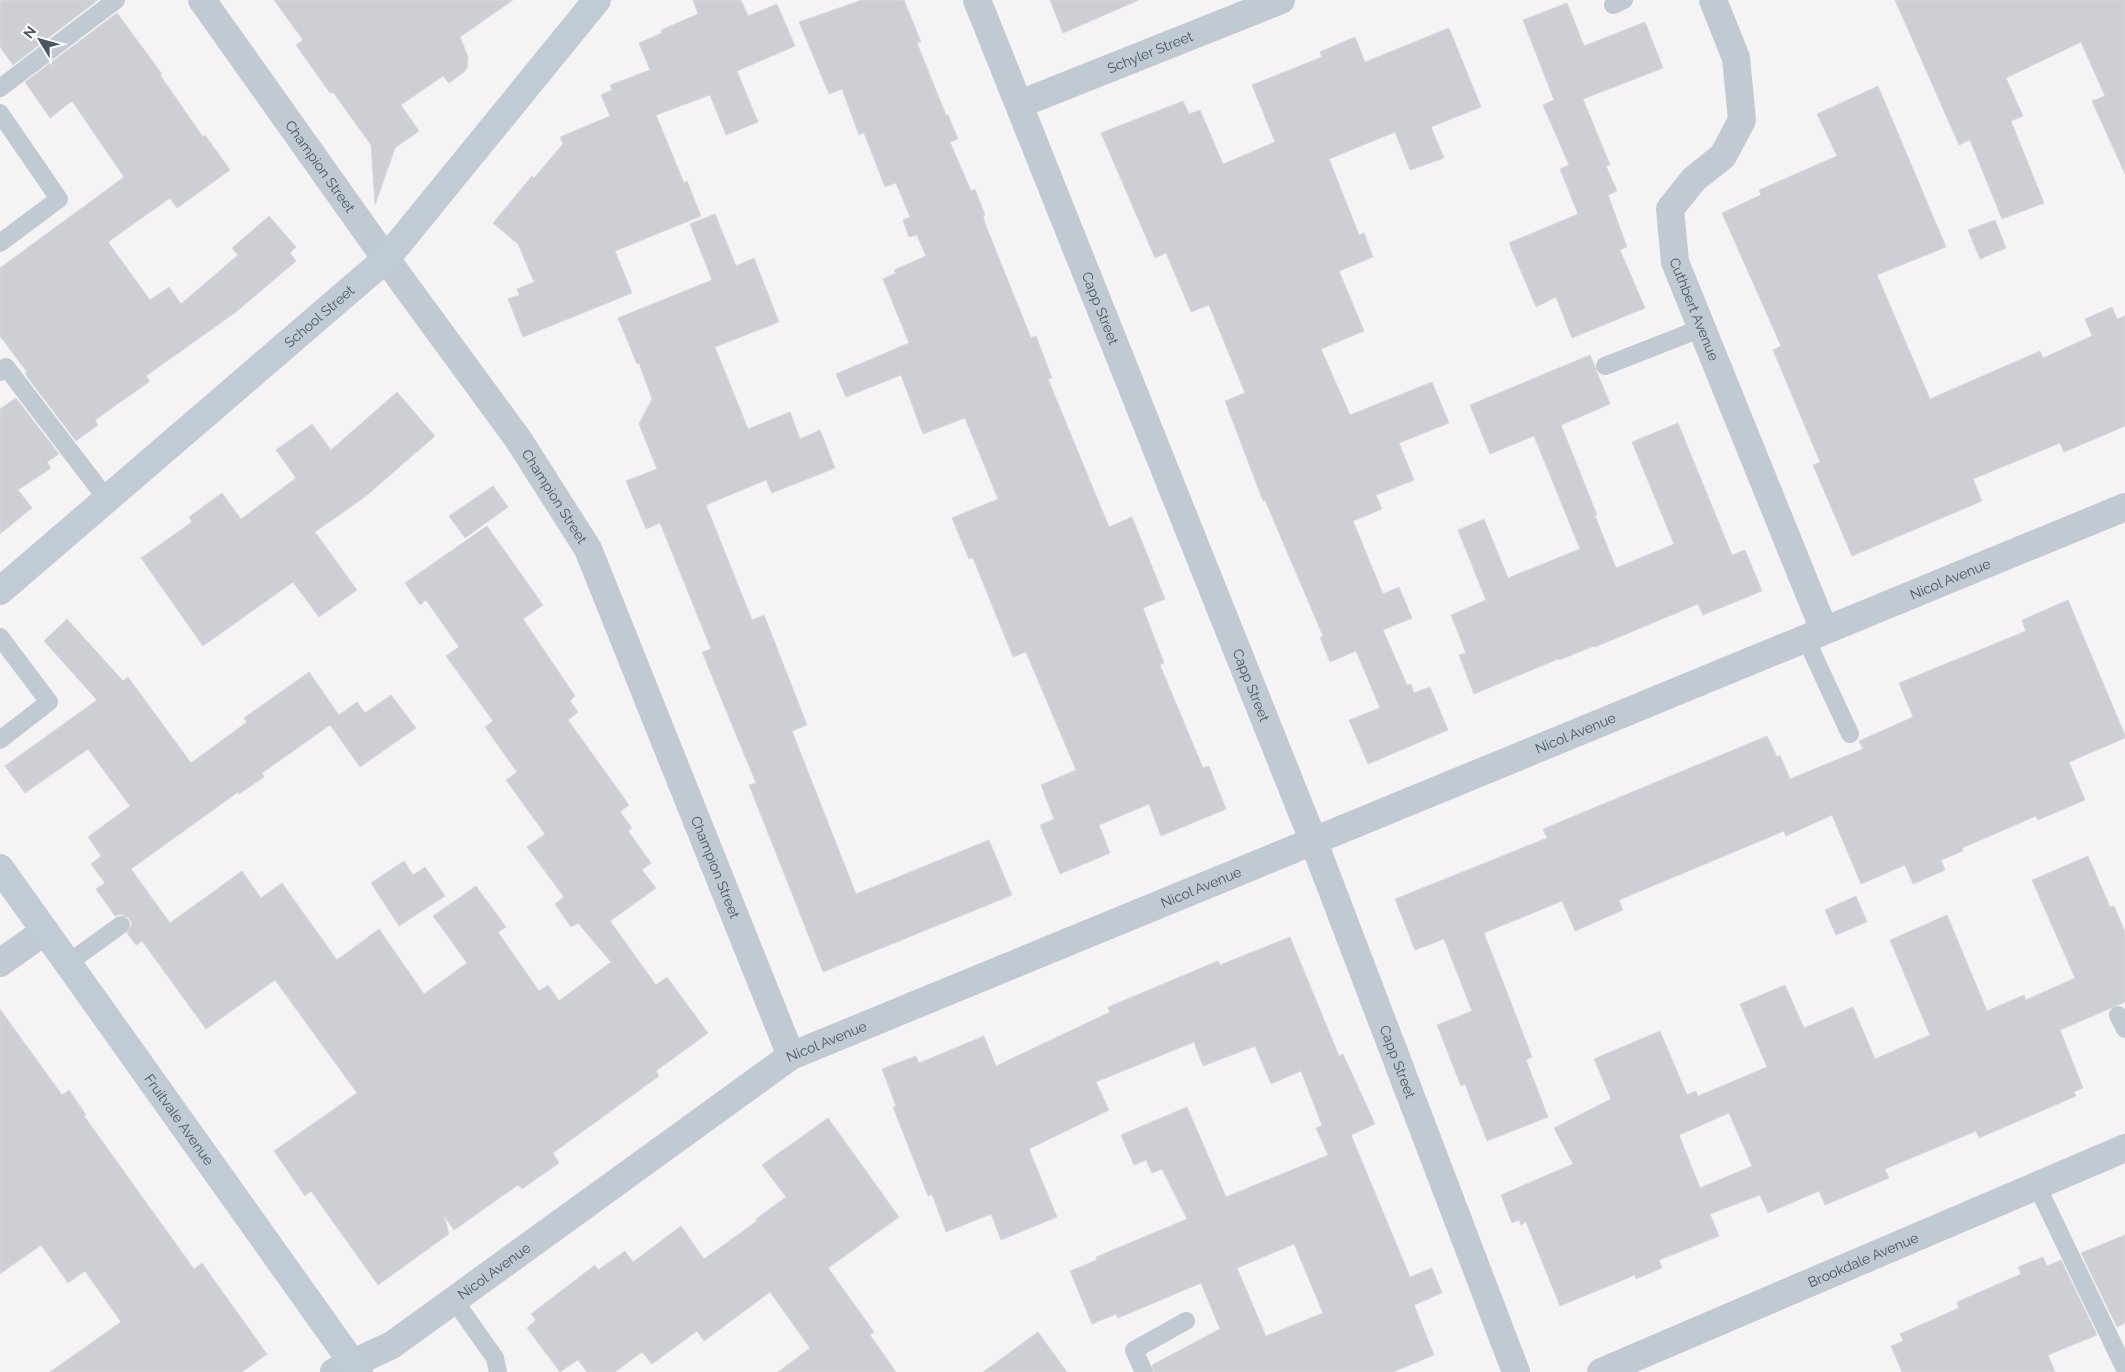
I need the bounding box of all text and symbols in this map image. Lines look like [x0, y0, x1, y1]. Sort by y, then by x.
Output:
north arrow [15, 15, 65, 65]
text: N [20, 23, 39, 41]
street label: Schyler Street [1105, 28, 1195, 76]
street label: Champion Street [282, 117, 358, 216]
street label: Cuthbert Avenue [1666, 255, 1722, 363]
street label: Capp Street [1079, 270, 1122, 347]
street label: School Street [281, 282, 358, 351]
street label: Champion Street [519, 446, 591, 547]
street label: Nicol Avenue [1907, 555, 1993, 603]
street label: Capp Street [1229, 647, 1273, 724]
street label: Nicol Avenue [1533, 709, 1618, 757]
street label: Champion Street [688, 814, 743, 921]
street label: Nicol Avenue [1158, 864, 1244, 911]
street label: Nicol Avenue [784, 1018, 869, 1065]
street label: Capp Street [1376, 1023, 1419, 1101]
street label: Fruitvale Avenue [141, 1071, 217, 1168]
street label: Brookdale Avenue [1805, 1229, 1921, 1291]
street label: Nicol Avenue [455, 1240, 533, 1303]

